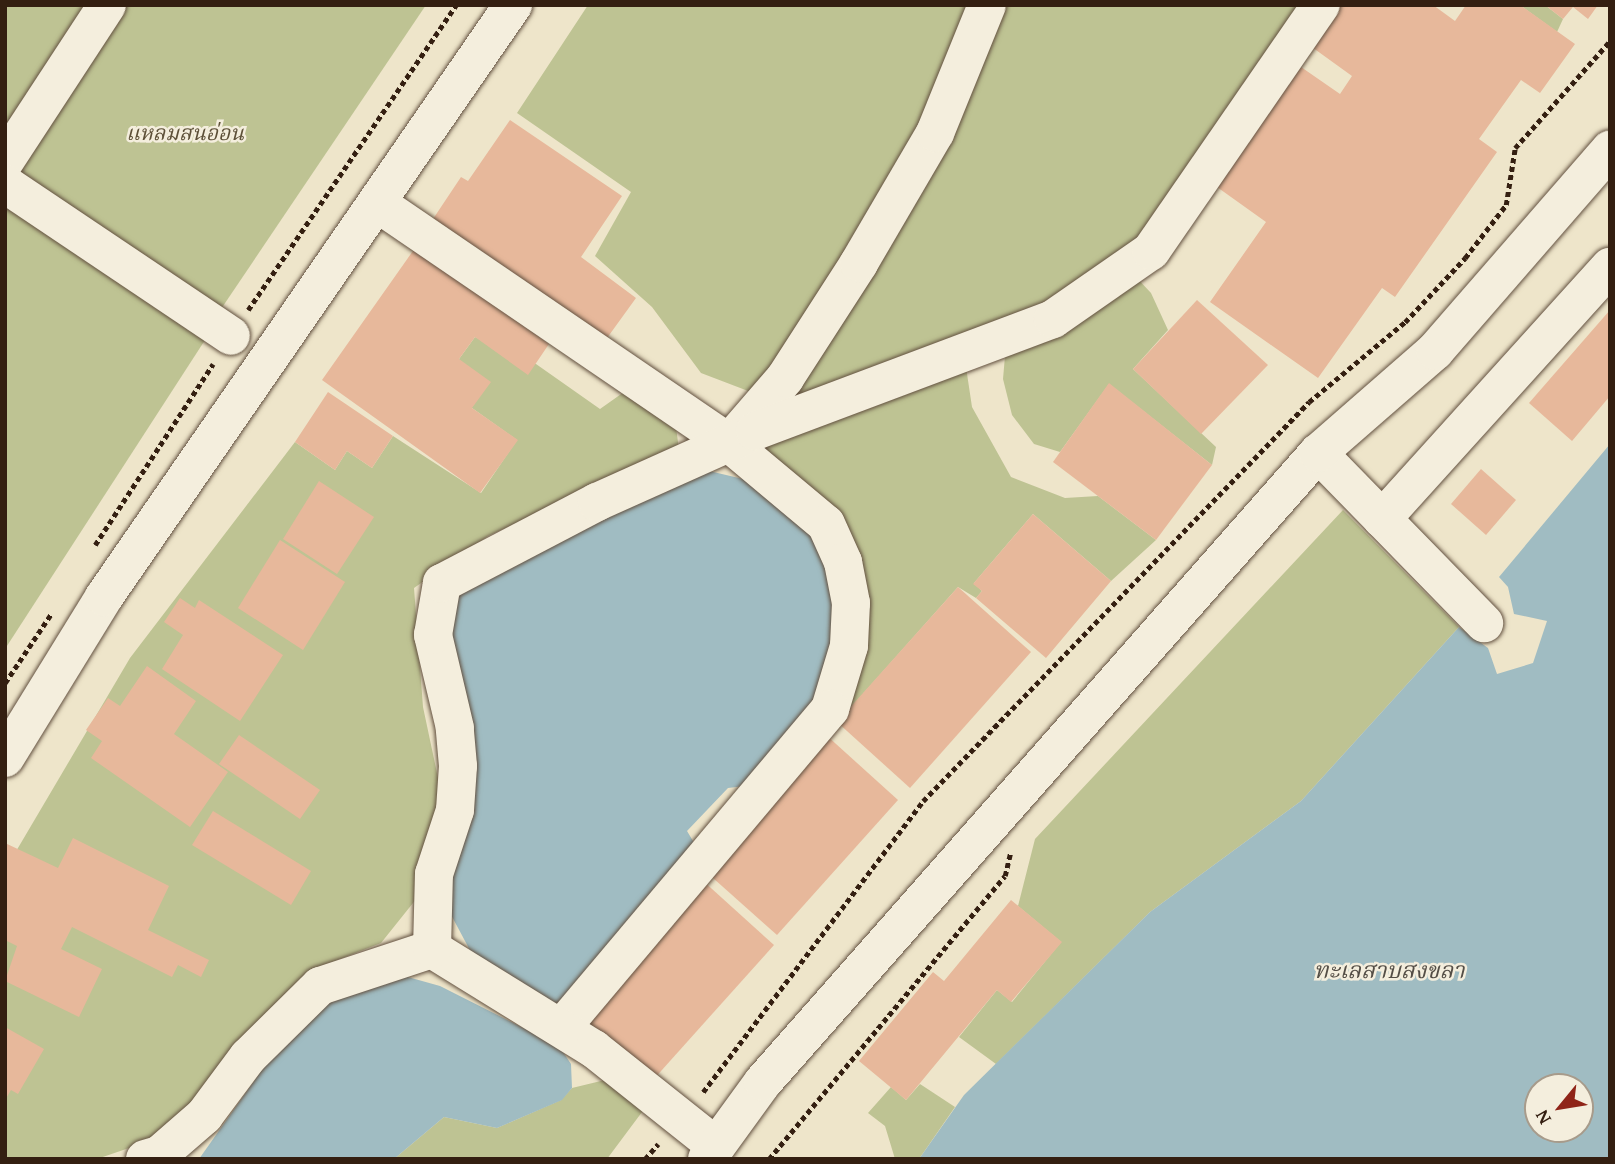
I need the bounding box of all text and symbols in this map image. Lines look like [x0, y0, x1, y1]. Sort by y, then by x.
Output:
park label: แหลมสนอ่อน [126, 120, 244, 146]
water label: ทะเลสาบสงขลา [1313, 956, 1465, 984]
north arrow [1524, 1073, 1594, 1143]
text: N [1527, 1105, 1558, 1130]

